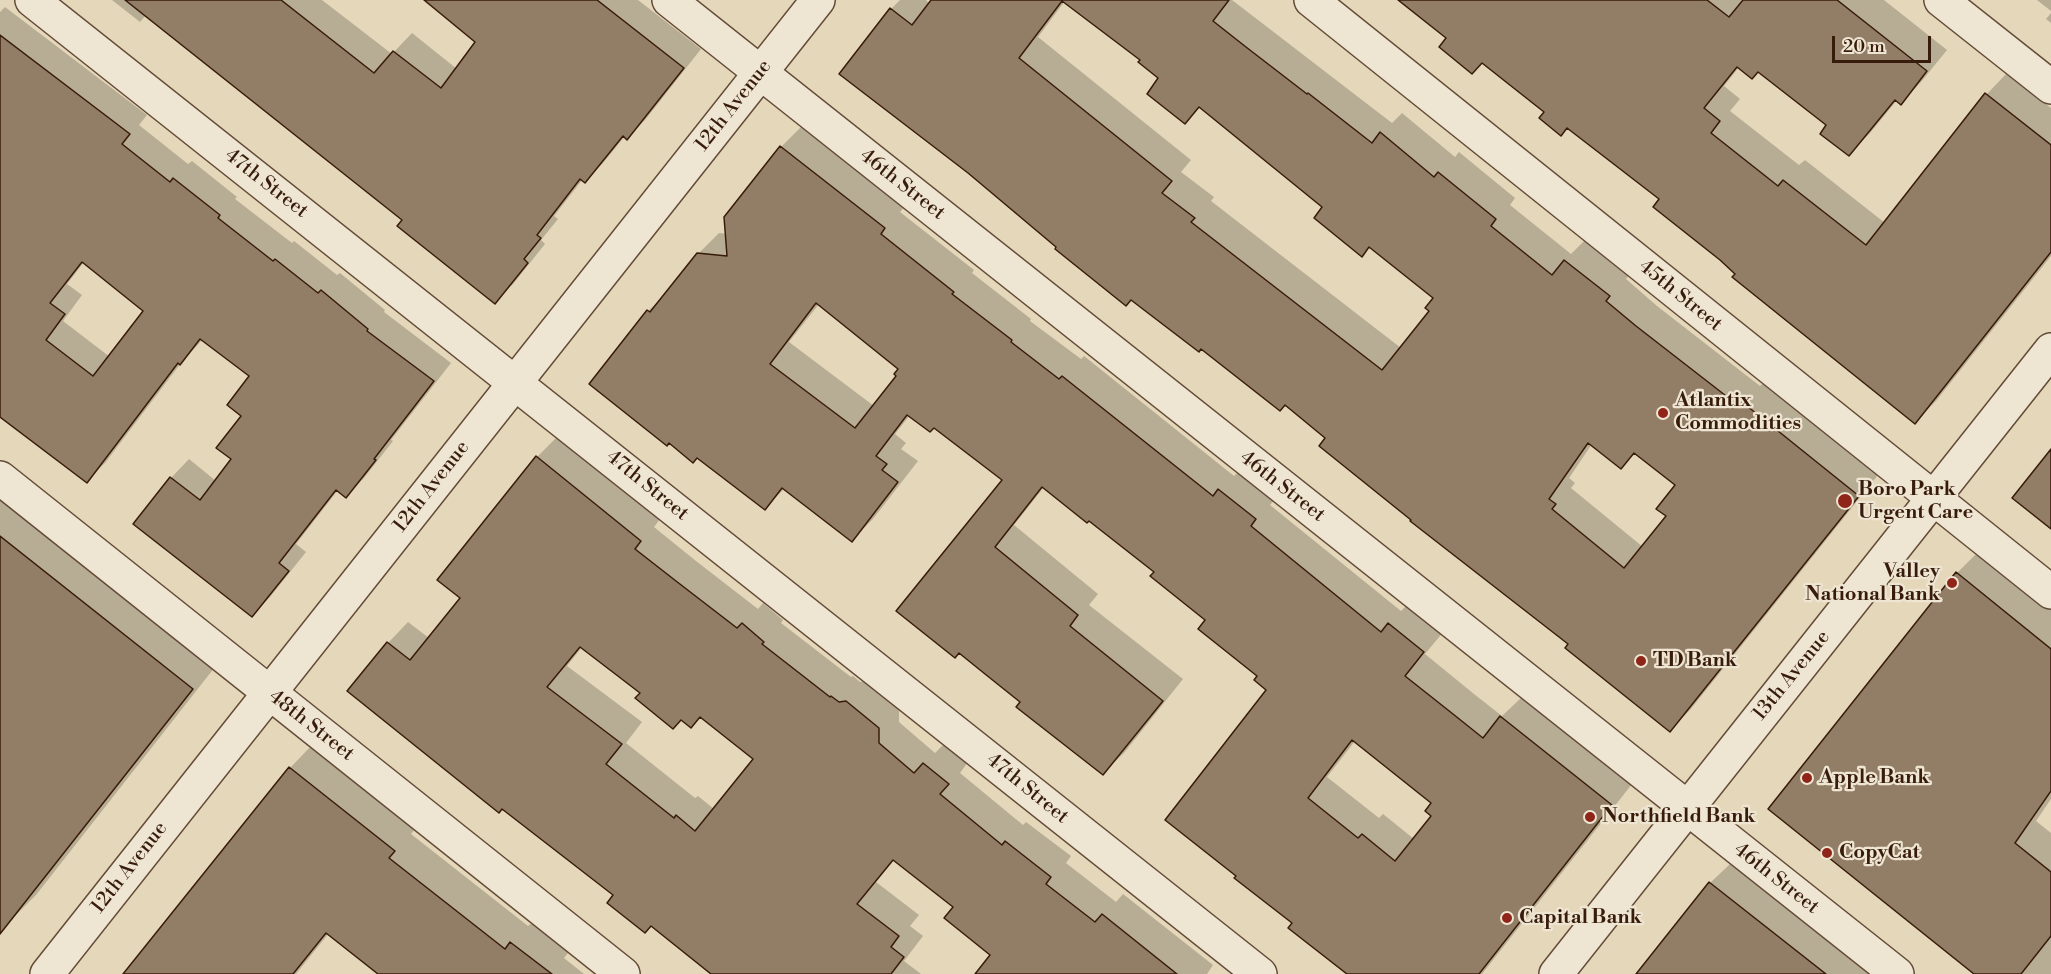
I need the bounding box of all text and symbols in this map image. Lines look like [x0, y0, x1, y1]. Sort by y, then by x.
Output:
scale bar [1835, 24, 1934, 62]
text: 20 m [1843, 35, 1885, 58]
street label: 12th Avenue [691, 55, 777, 157]
street label: 47th Street [220, 144, 312, 224]
street label: 46th Street [855, 144, 949, 226]
street label: 45th Street [1633, 255, 1727, 337]
place label: Atlantix Commodities [1675, 389, 1801, 436]
marker: Atlantix Commodities [1656, 406, 1670, 420]
street label: 12th Avenue [389, 436, 475, 538]
street label: 47th Street [601, 446, 693, 526]
street label: 46th Street [1235, 446, 1329, 528]
place label: Boro Park Urgent Care [1858, 478, 1973, 525]
marker: Boro Park Urgent Care [1836, 492, 1854, 510]
place label: Valley National Bank [1805, 560, 1940, 607]
marker: Valley National Bank [1945, 576, 1959, 590]
street label: 13th Avenue [1748, 626, 1836, 726]
place label: TD Bank [1653, 649, 1737, 673]
marker: TD Bank [1634, 654, 1648, 668]
street label: 48th Street [263, 685, 359, 767]
street label: 47th Street [981, 749, 1073, 829]
place label: Apple Bank [1819, 766, 1930, 790]
marker: Apple Bank [1800, 771, 1814, 785]
place label: Northfield Bank [1602, 805, 1756, 829]
marker: Northfield Bank [1583, 810, 1597, 824]
street label: 12th Avenue [87, 817, 173, 919]
street label: 46th Street [1729, 838, 1823, 920]
place label: CopyCat [1839, 841, 1920, 865]
marker: CopyCat [1820, 846, 1834, 860]
place label: Capital Bank [1519, 906, 1642, 930]
marker: Capital Bank [1500, 911, 1514, 925]

